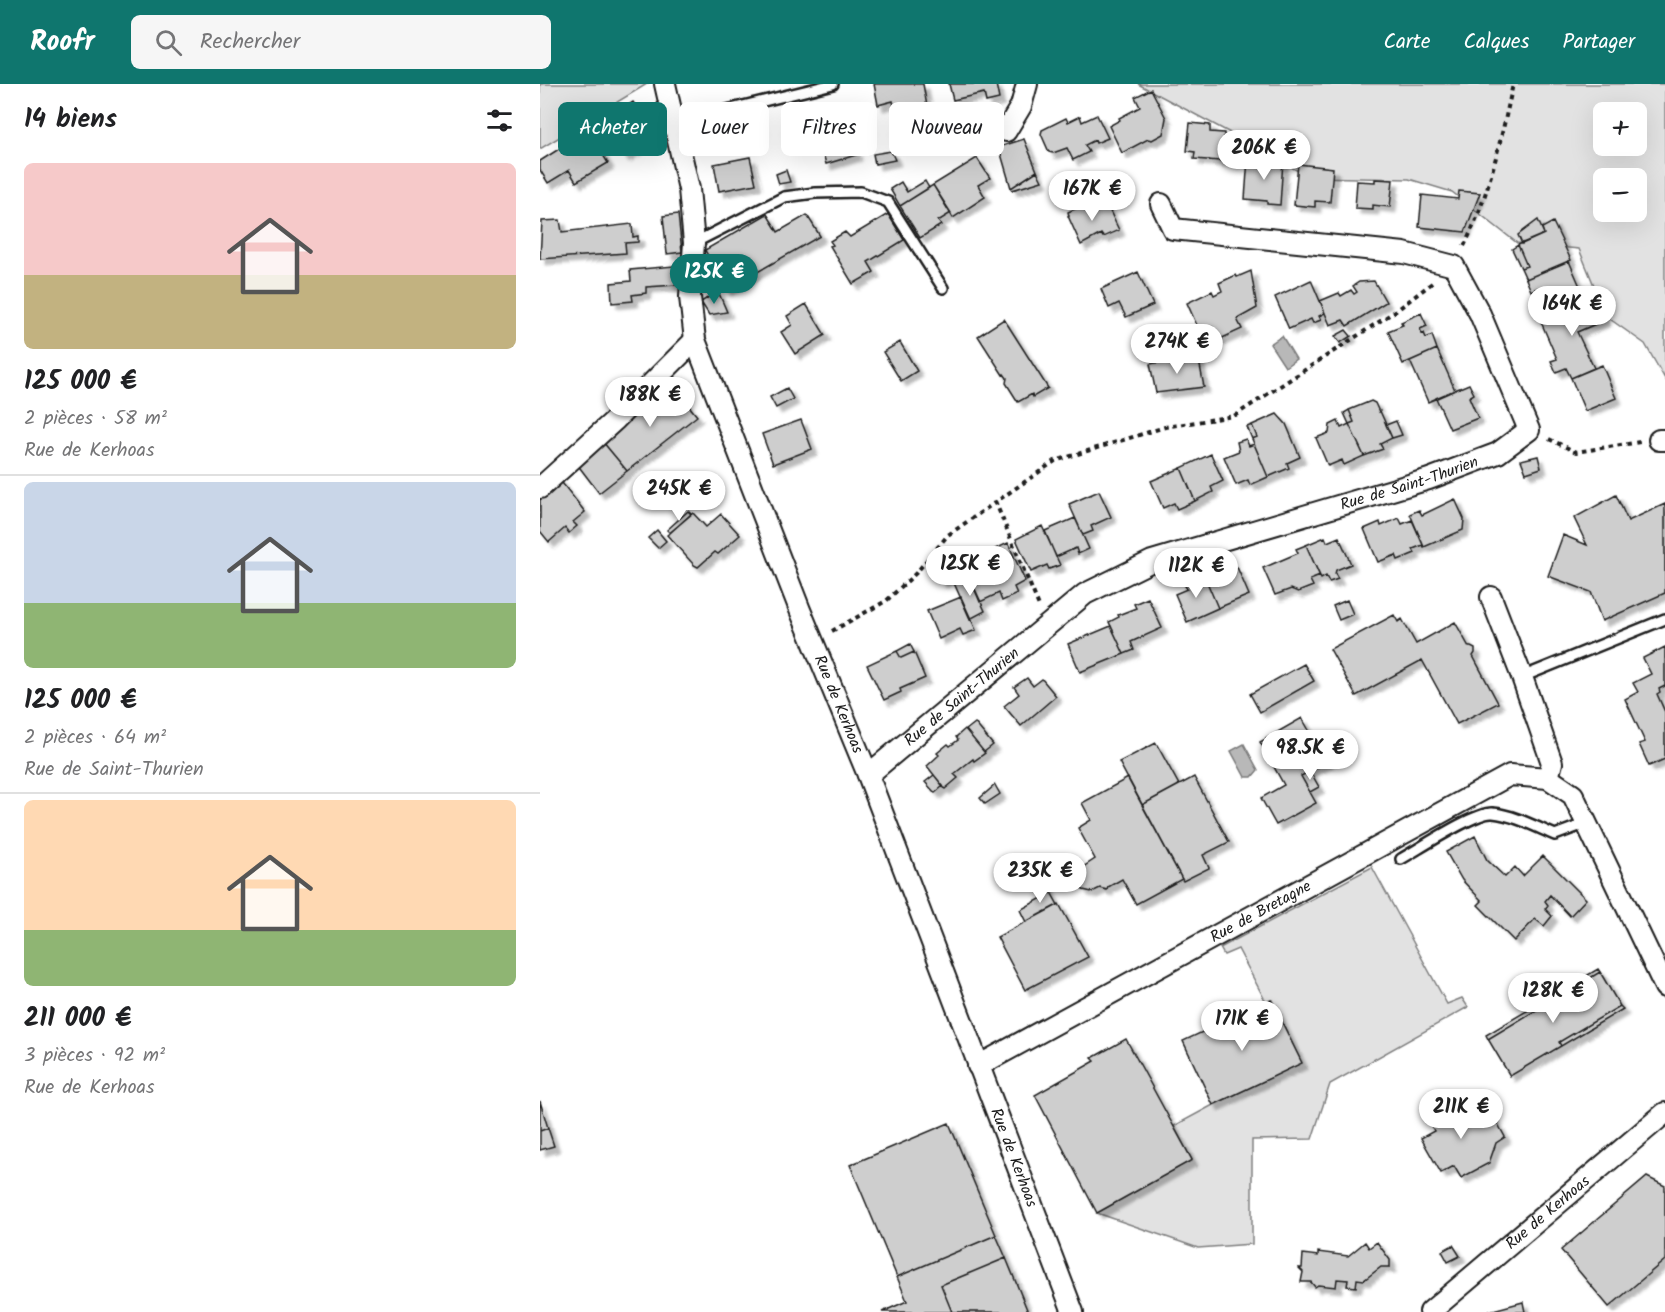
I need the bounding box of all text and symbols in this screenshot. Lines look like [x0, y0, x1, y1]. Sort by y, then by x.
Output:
search box [131, 15, 551, 69]
text: Roofr [30, 20, 95, 65]
text: Rechercher [200, 25, 300, 60]
icon: search [152, 26, 185, 59]
text: Carte [1383, 26, 1430, 59]
text: Calques [1463, 26, 1529, 59]
text: Partager [1562, 26, 1635, 59]
text: 14 biens [24, 99, 117, 141]
chip: Acheter [558, 102, 667, 156]
chip: Louer [679, 102, 769, 156]
chip: Filtres [781, 102, 877, 156]
chip: Nouveau [889, 102, 1004, 156]
map controls [1593, 102, 1647, 222]
button: + [1593, 102, 1647, 156]
icon: filters [483, 104, 516, 137]
pin: 206K € [1215, 130, 1313, 181]
text: 206K € [1231, 133, 1297, 165]
button: − [1593, 168, 1647, 222]
pin: 167K € [1043, 171, 1141, 222]
text: 167K € [1063, 174, 1121, 206]
icon: home [216, 202, 324, 310]
pin: 125K € [665, 254, 763, 305]
text: 125K € [684, 257, 744, 289]
pin: 164K € [1523, 286, 1621, 337]
text: 164K € [1542, 289, 1602, 321]
pin: 274K € [1128, 324, 1226, 375]
text: 274K € [1145, 327, 1209, 359]
text: 125 000 € [24, 361, 137, 403]
pin: 188K € [601, 377, 699, 428]
text: 188K € [619, 380, 681, 412]
text: 2 pièces · 58 m² [24, 403, 167, 435]
text: Rue de Kerhoas [24, 435, 154, 467]
street label: Rue de Saint-Thurien [1337, 449, 1482, 517]
pin: 245K € [630, 471, 728, 522]
text: 245K € [646, 474, 712, 506]
icon: home [216, 521, 324, 629]
pin: 125K € [921, 546, 1019, 597]
pin: 112K € [1147, 548, 1245, 599]
text: 125K € [940, 549, 1000, 581]
text: 112K € [1168, 551, 1224, 583]
street label: Rue de Saint-Thurien [898, 641, 1025, 753]
street label: Rue de Kerhoas [807, 651, 870, 757]
text: 125 000 € [24, 680, 137, 722]
text: 2 pièces · 64 m² [24, 722, 166, 754]
pin: 98.5K € [1255, 730, 1365, 781]
text: 98.5K € [1275, 733, 1345, 765]
text: Rue de Saint-Thurien [24, 754, 204, 786]
icon: home [216, 839, 324, 947]
pin: 235K € [991, 853, 1089, 904]
text: 235K € [1007, 856, 1073, 888]
street label: Rue de Bretagne [1205, 874, 1316, 949]
pin: 128K € [1504, 973, 1602, 1024]
text: 128K € [1522, 976, 1584, 1008]
text: 211 000 € [24, 998, 131, 1040]
pin: 171K € [1193, 1001, 1291, 1052]
text: 171K € [1215, 1004, 1269, 1036]
text: 3 pièces · 92 m² [24, 1040, 165, 1072]
text: Rue de Kerhoas [24, 1072, 154, 1104]
pin: 211K € [1412, 1089, 1510, 1140]
text: 211K € [1433, 1092, 1489, 1124]
street label: Rue de Kerhoas [984, 1104, 1044, 1211]
street label: Rue de Kerhoas [1500, 1169, 1596, 1256]

